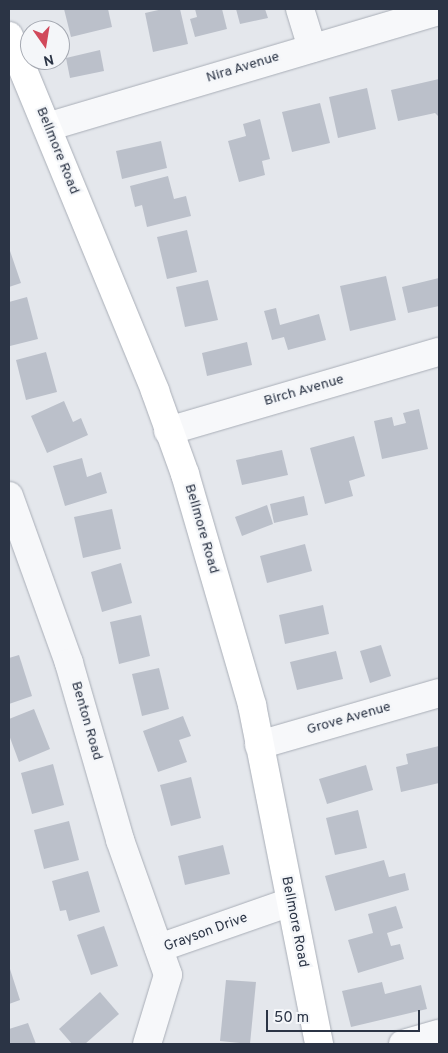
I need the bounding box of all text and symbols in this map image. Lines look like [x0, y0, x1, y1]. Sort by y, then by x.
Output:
north arrow [20, 20, 70, 70]
street label: Nira Avenue [204, 49, 282, 87]
text: N [41, 50, 55, 69]
street label: Bellmore Road [32, 105, 82, 197]
street label: Birch Avenue [262, 372, 346, 410]
street label: Bellmore Road [180, 482, 222, 576]
street label: Benton Road [67, 680, 105, 762]
street label: Grove Avenue [305, 699, 393, 739]
street label: Bellmore Road [277, 875, 311, 969]
street label: Grayson Drive [162, 910, 250, 956]
scale bar [268, 1000, 422, 1032]
text: 50 m [274, 1009, 309, 1028]

